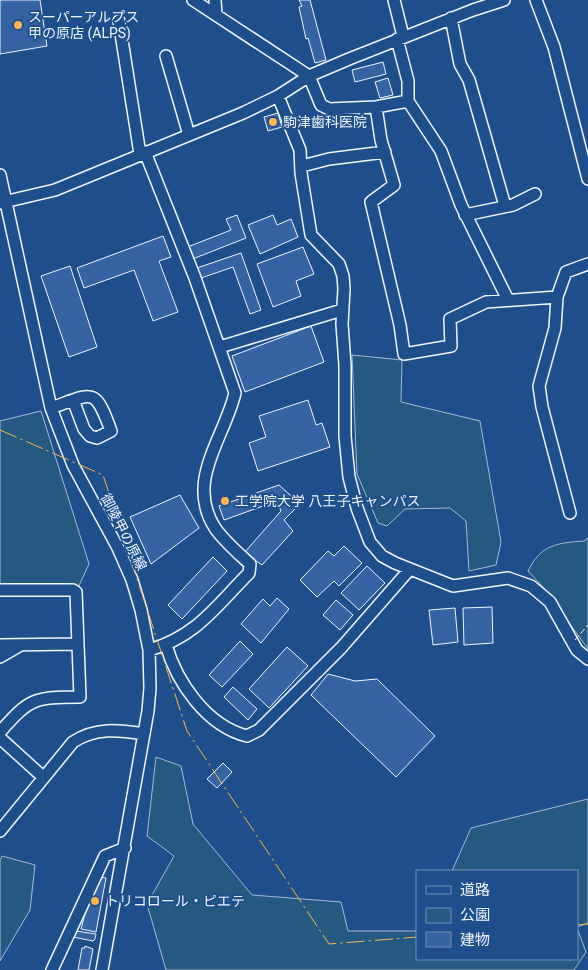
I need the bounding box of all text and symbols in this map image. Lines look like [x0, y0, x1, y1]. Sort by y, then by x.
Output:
place label: スーパーアルプス 甲の原店 (ALPS) [28, 9, 139, 42]
marker: スーパーアルプス 甲の原店 (ALPS) [12, 19, 24, 31]
place label: 駒津歯科医院 [283, 114, 367, 130]
marker: 駒津歯科医院 [267, 116, 279, 128]
street label: 御陵甲の原線 [98, 491, 150, 573]
place label: 工学院大学 八王子キャンパス [235, 493, 420, 509]
marker: 工学院大学 八王子キャンパス [219, 495, 231, 507]
legend [416, 870, 578, 960]
text: 道路 [460, 881, 490, 899]
place label: トリコロール・ピエテ [105, 893, 245, 909]
marker: トリコロール・ピエテ [89, 895, 101, 907]
text: 公園 [460, 906, 490, 924]
text: 建物 [460, 931, 490, 949]

